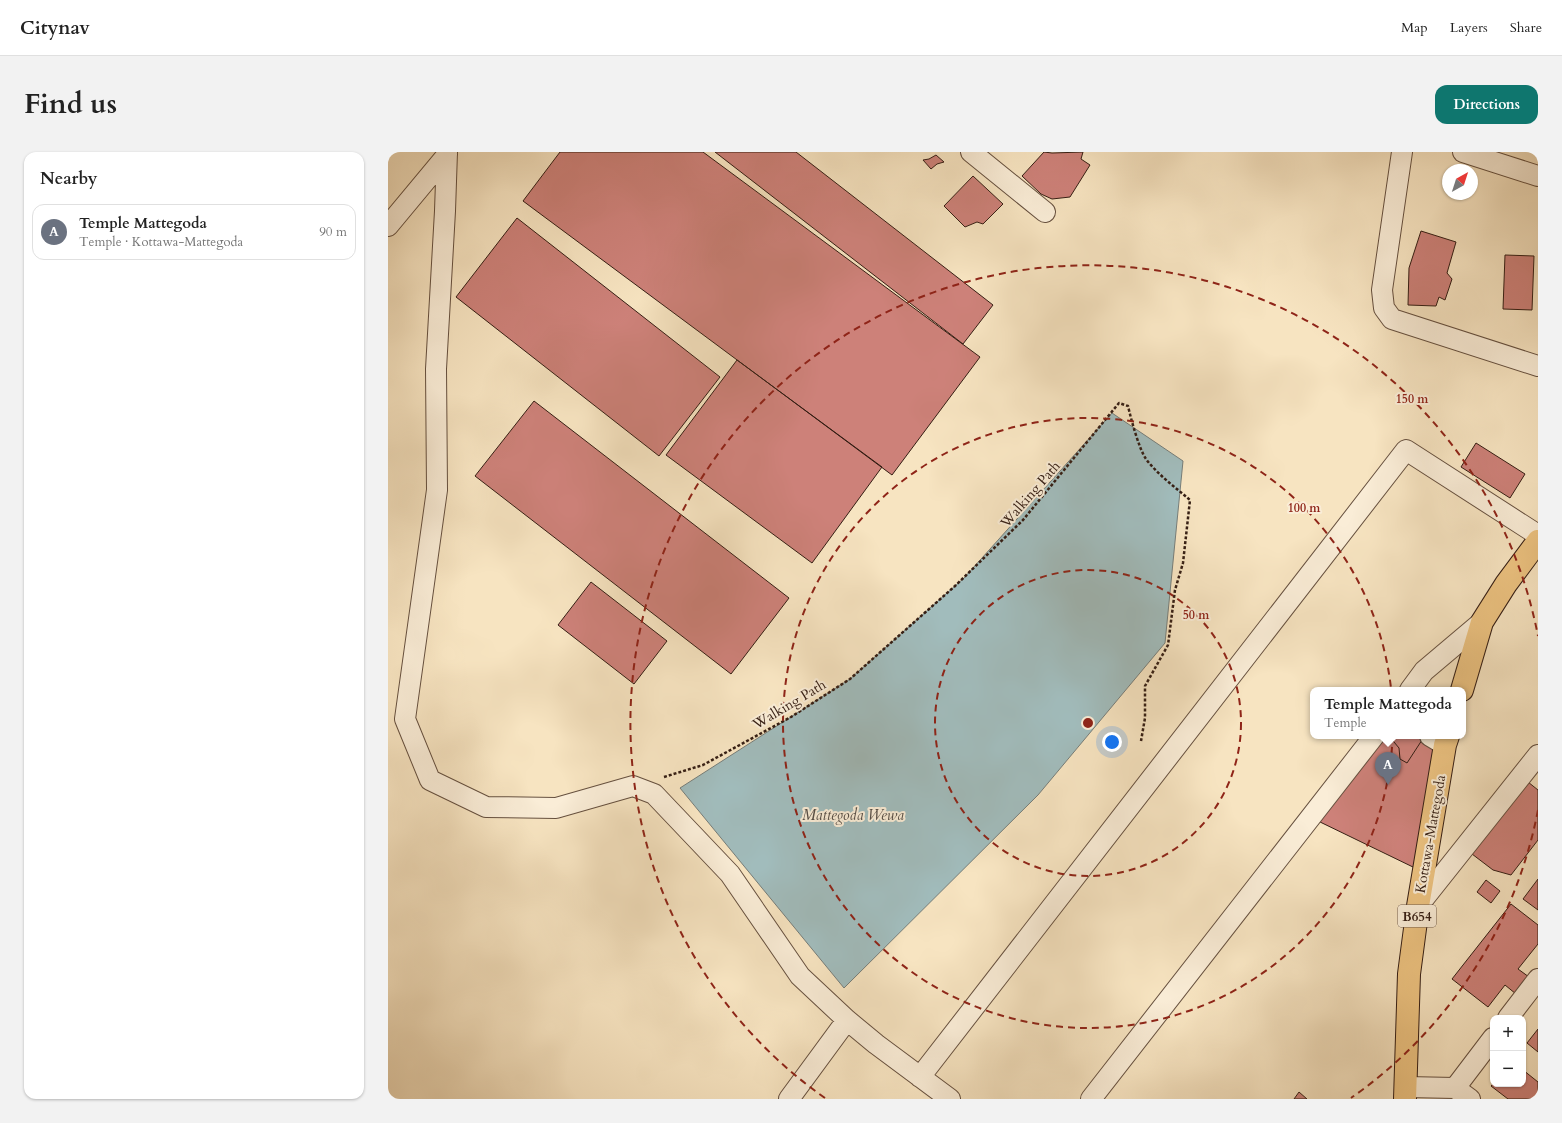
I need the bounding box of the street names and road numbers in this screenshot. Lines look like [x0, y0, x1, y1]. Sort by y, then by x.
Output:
street label: Walking Path [995, 457, 1065, 532]
street label: Walking Path [748, 675, 830, 734]
street label: Kottawa-Mattegoda [1411, 773, 1450, 895]
road number: B654 [1398, 905, 1436, 927]

